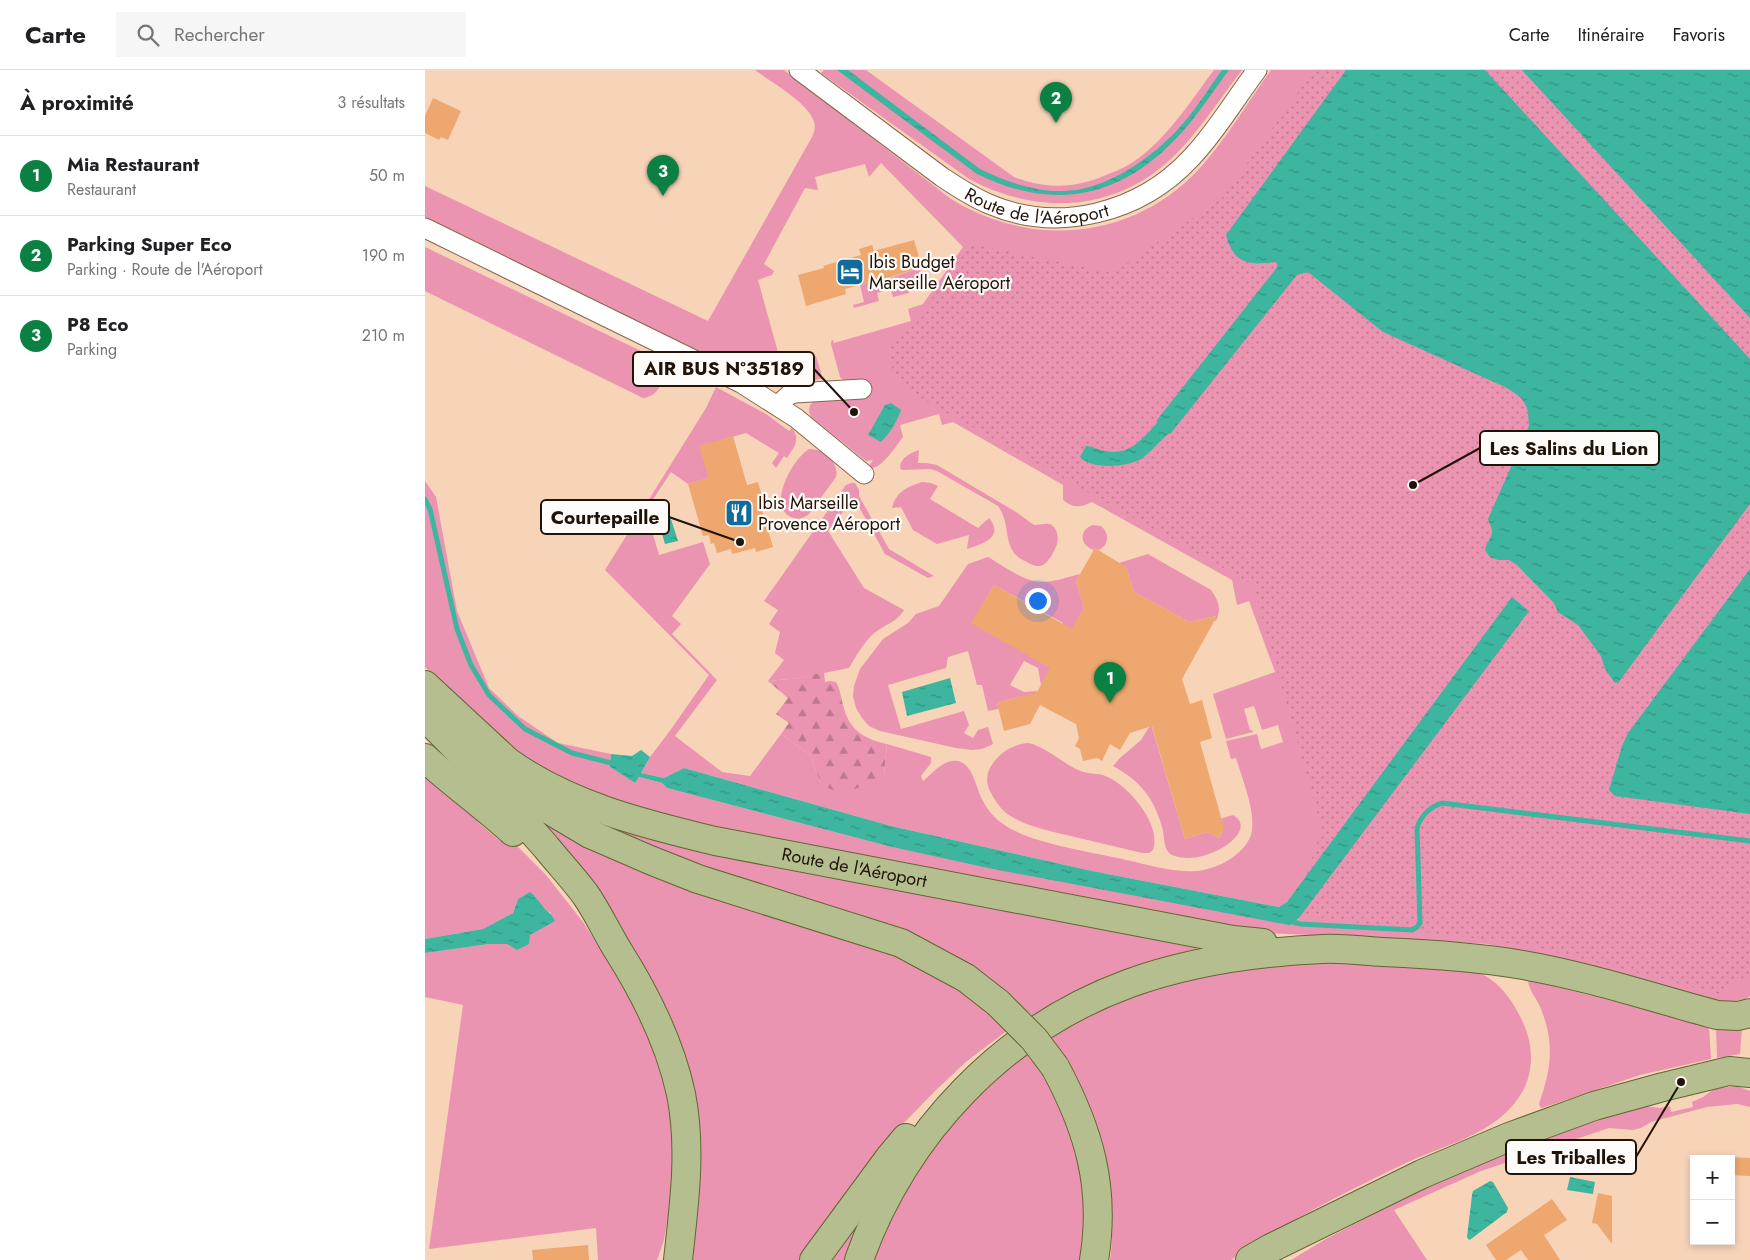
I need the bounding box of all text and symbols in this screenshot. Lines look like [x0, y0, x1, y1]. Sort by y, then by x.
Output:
search box [116, 12, 466, 57]
text: Carte [25, 17, 86, 52]
icon: search [134, 21, 162, 49]
text: Rechercher [174, 21, 265, 48]
text: Carte [1509, 22, 1550, 48]
text: Itinéraire [1578, 22, 1644, 48]
text: Favoris [1672, 22, 1725, 48]
pin: 2 [1040, 82, 1072, 123]
text: À proximité [20, 88, 134, 118]
text: 3 résultats [338, 91, 405, 114]
text: Mia Restaurant [67, 151, 199, 178]
pin: 3 [647, 155, 679, 196]
text: 1 [32, 164, 40, 187]
text: 50 m [369, 164, 405, 187]
text: Restaurant [67, 178, 136, 201]
street label: Route de l'Aéroport [960, 181, 1112, 231]
text: Parking Super Eco [67, 231, 232, 258]
text: 2 [31, 244, 41, 267]
text: 190 m [362, 244, 405, 267]
place label: Ibis Budget Marseille Aéroport [869, 249, 1011, 296]
hotel icon: Ibis Budget Marseille Aéroport [835, 257, 865, 287]
text: Parking · Route de l'Aéroport [67, 258, 263, 281]
text: P8 Eco [67, 311, 129, 338]
text: 3 [31, 324, 41, 347]
text: 210 m [362, 324, 405, 347]
text: Parking [67, 338, 117, 361]
callout: AIR BUS N°35189 [633, 352, 814, 386]
text: AIR BUS N°35189 [643, 355, 804, 382]
callout: Les Salins du Lion [1480, 431, 1659, 465]
text: Les Salins du Lion [1490, 435, 1648, 462]
place label: Ibis Marseille Provence Aéroport [758, 490, 901, 537]
restaurant icon: Ibis Marseille Provence Aéroport [724, 498, 754, 528]
callout: Courtepaille [541, 500, 669, 534]
text: Courtepaille [551, 504, 659, 531]
your location [1025, 588, 1051, 614]
pin: 1 [1094, 662, 1126, 703]
street label: Route de l'Aéroport [779, 841, 930, 894]
callout: Les Triballes [1506, 1140, 1636, 1174]
text: Les Triballes [1516, 1144, 1626, 1171]
map controls [1690, 1155, 1735, 1245]
button: + [1690, 1155, 1735, 1200]
button: − [1690, 1200, 1735, 1245]

